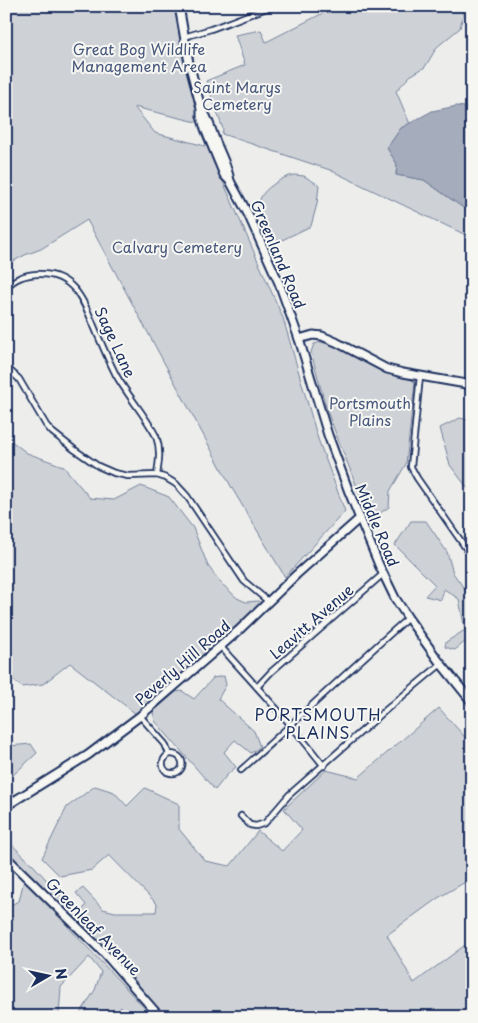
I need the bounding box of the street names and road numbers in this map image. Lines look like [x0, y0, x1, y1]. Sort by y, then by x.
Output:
street label: Greenland Road [246, 196, 312, 312]
street label: Sage Lane [90, 303, 142, 381]
street label: Middle Road [350, 480, 406, 570]
street label: Leavitt Avenue [264, 578, 358, 664]
street label: Peverly Hill Road [129, 614, 235, 710]
street label: Greenleaf Avenue [41, 872, 147, 980]

